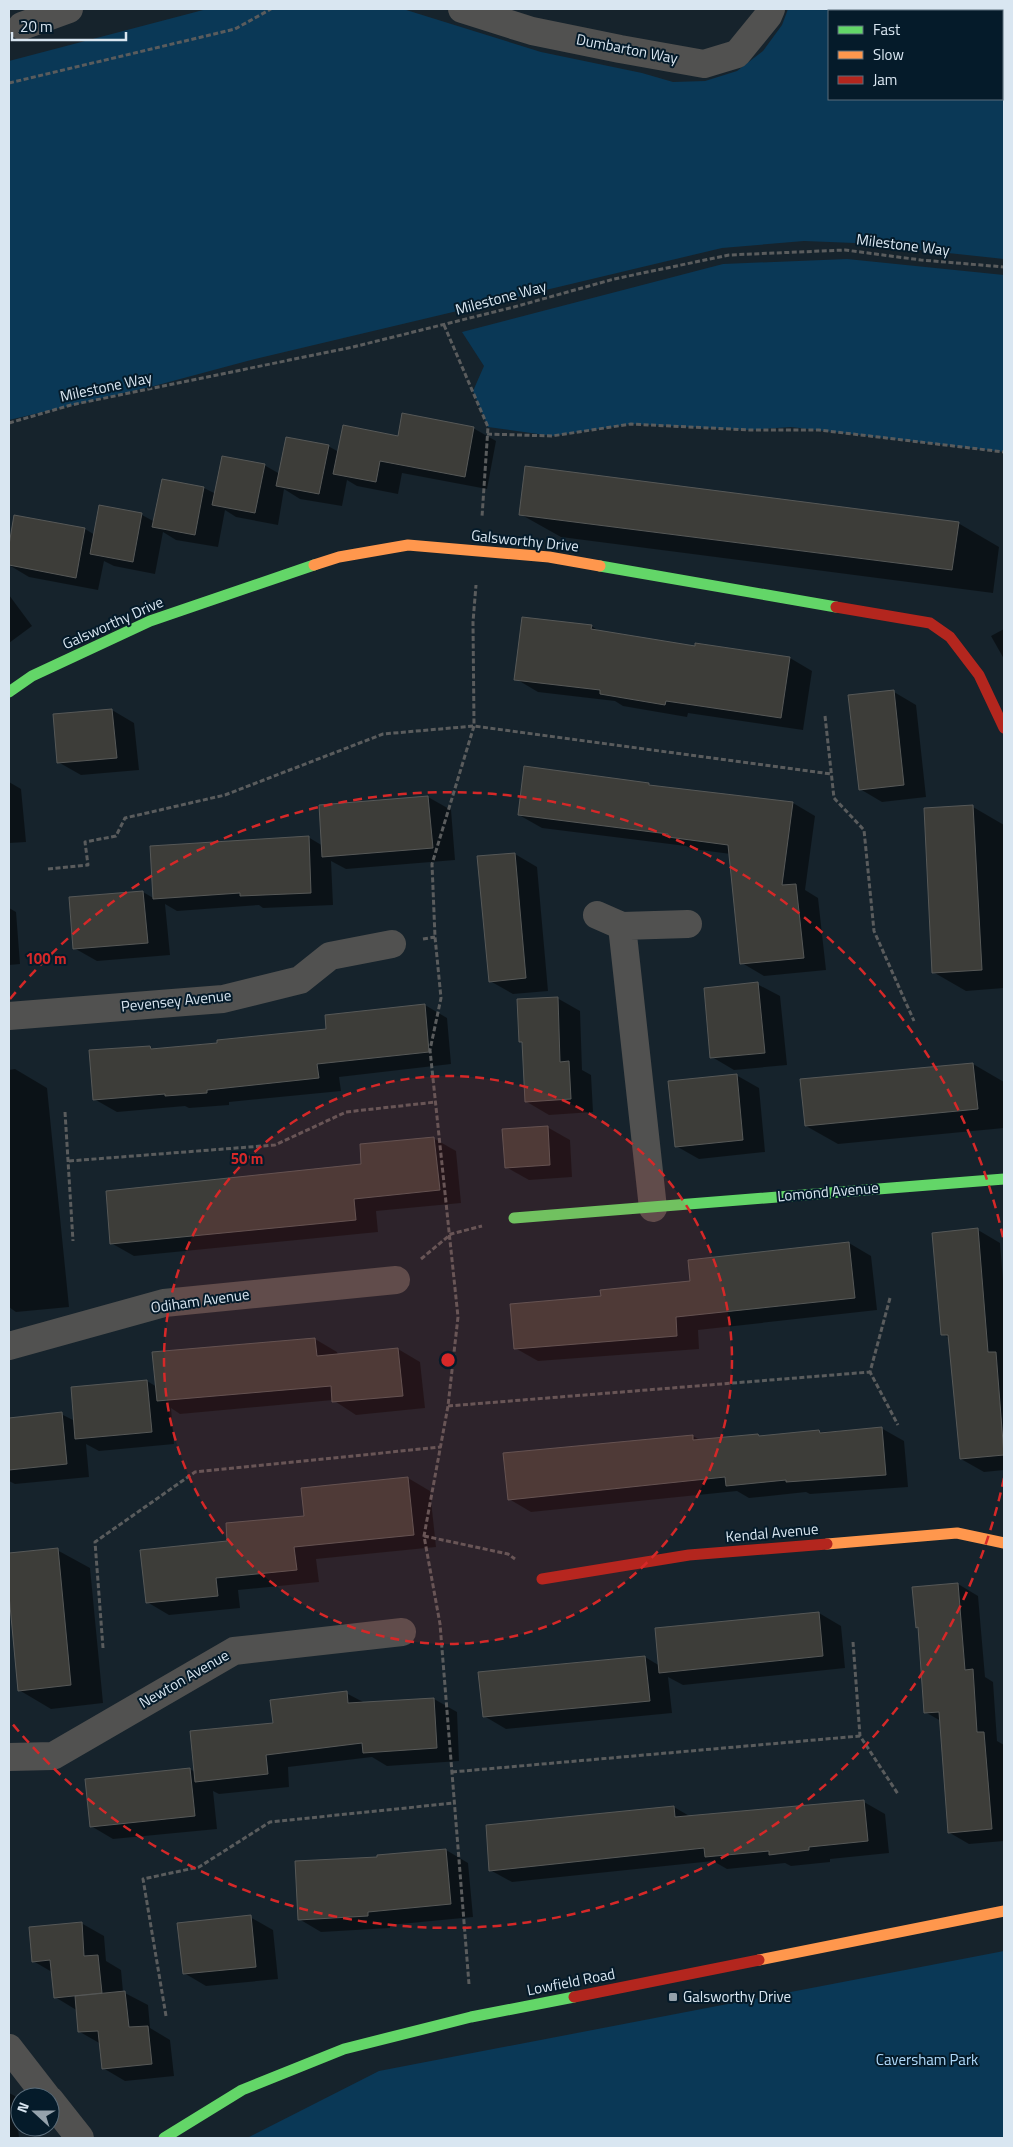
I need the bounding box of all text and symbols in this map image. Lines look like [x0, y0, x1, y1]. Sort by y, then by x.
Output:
scale bar [12, 10, 126, 42]
legend [828, 10, 1003, 100]
text: 20 m [20, 15, 53, 38]
text: Fast [873, 18, 901, 41]
street label: Dumbarton Way [574, 27, 680, 70]
text: Slow [873, 43, 904, 66]
text: Jam [873, 68, 897, 91]
street label: Milestone Way [855, 227, 951, 262]
street label: Milestone Way [453, 274, 549, 321]
street label: Milestone Way [58, 366, 154, 408]
street label: Galsworthy Drive [470, 523, 580, 558]
street label: Galsworthy Drive [59, 590, 167, 655]
text: 100 m [25, 947, 67, 970]
street label: Pevensey Avenue [120, 983, 232, 1018]
text: 50 m [231, 1147, 263, 1170]
street label: Lomond Avenue [776, 1176, 880, 1207]
street label: Odiham Avenue [149, 1282, 251, 1319]
centre of rings [439, 1351, 457, 1369]
street label: Kendal Avenue [725, 1517, 819, 1548]
street label: Newton Avenue [134, 1643, 233, 1714]
street label: Lowfield Road [525, 1962, 617, 2001]
place label: Galsworthy Drive [683, 1985, 791, 2008]
marker: Galsworthy Drive [667, 1991, 679, 2003]
park label: Caversham Park [876, 2048, 978, 2071]
north arrow [10, 2087, 60, 2137]
text: N [11, 2099, 34, 2115]

